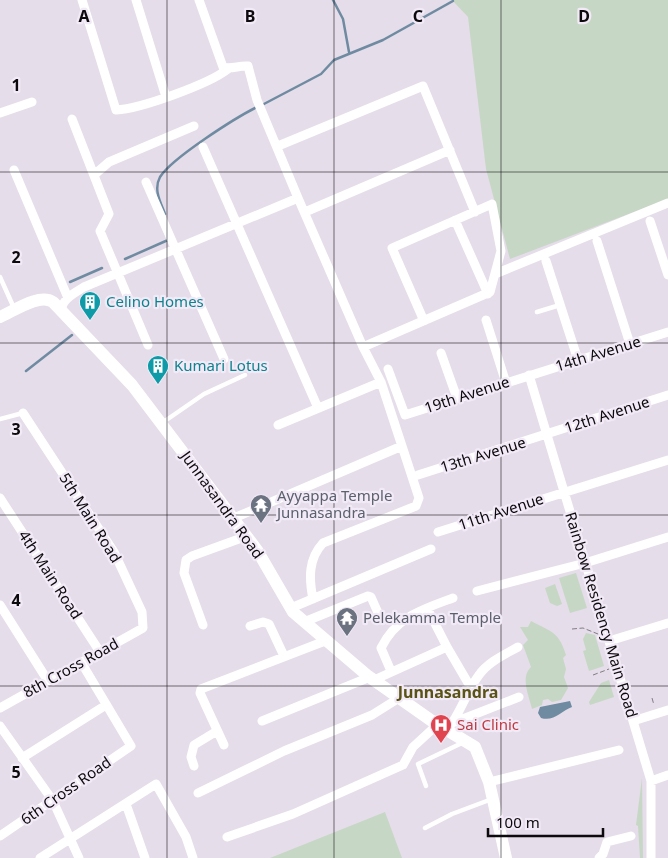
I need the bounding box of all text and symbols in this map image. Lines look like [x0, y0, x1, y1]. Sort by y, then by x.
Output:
text: A [78, 5, 90, 27]
text: B [245, 5, 255, 27]
text: C [413, 5, 423, 27]
text: D [578, 5, 590, 27]
text: 1 [11, 74, 21, 96]
text: 2 [11, 246, 21, 268]
building icon: Celino Homes [78, 290, 102, 321]
place label: Celino Homes [106, 291, 204, 311]
street label: 14th Avenue [553, 331, 643, 376]
building icon: Kumari Lotus [146, 354, 170, 385]
place label: Kumari Lotus [174, 355, 268, 375]
street label: 19th Avenue [422, 371, 512, 417]
street label: 12th Avenue [562, 391, 652, 437]
text: 3 [11, 418, 21, 440]
street label: 13th Avenue [438, 432, 528, 477]
street label: Junnasandra Road [176, 445, 269, 562]
street label: 5th Main Road [55, 469, 126, 566]
place label: Ayyappa Temple Junnasandra [275, 485, 392, 522]
street label: 11th Avenue [456, 488, 546, 534]
temple icon: Ayyappa Temple Junnasandra [249, 493, 273, 524]
street label: Rainbow Residency Main Road [561, 509, 643, 720]
street label: 4th Main Road [15, 527, 85, 623]
temple icon: Pelekamma Temple [335, 606, 359, 637]
place label: Pelekamma Temple [363, 607, 501, 627]
street label: 8th Cross Road [19, 633, 122, 702]
district label: Junnasandra [396, 681, 498, 703]
hospital icon: Sai Clinic [429, 713, 453, 744]
place label: Sai Clinic [457, 714, 519, 734]
street label: 6th Cross Road [16, 752, 115, 829]
text: 5 [11, 761, 21, 783]
scale bar [488, 806, 603, 838]
text: 100 m [496, 812, 540, 832]

